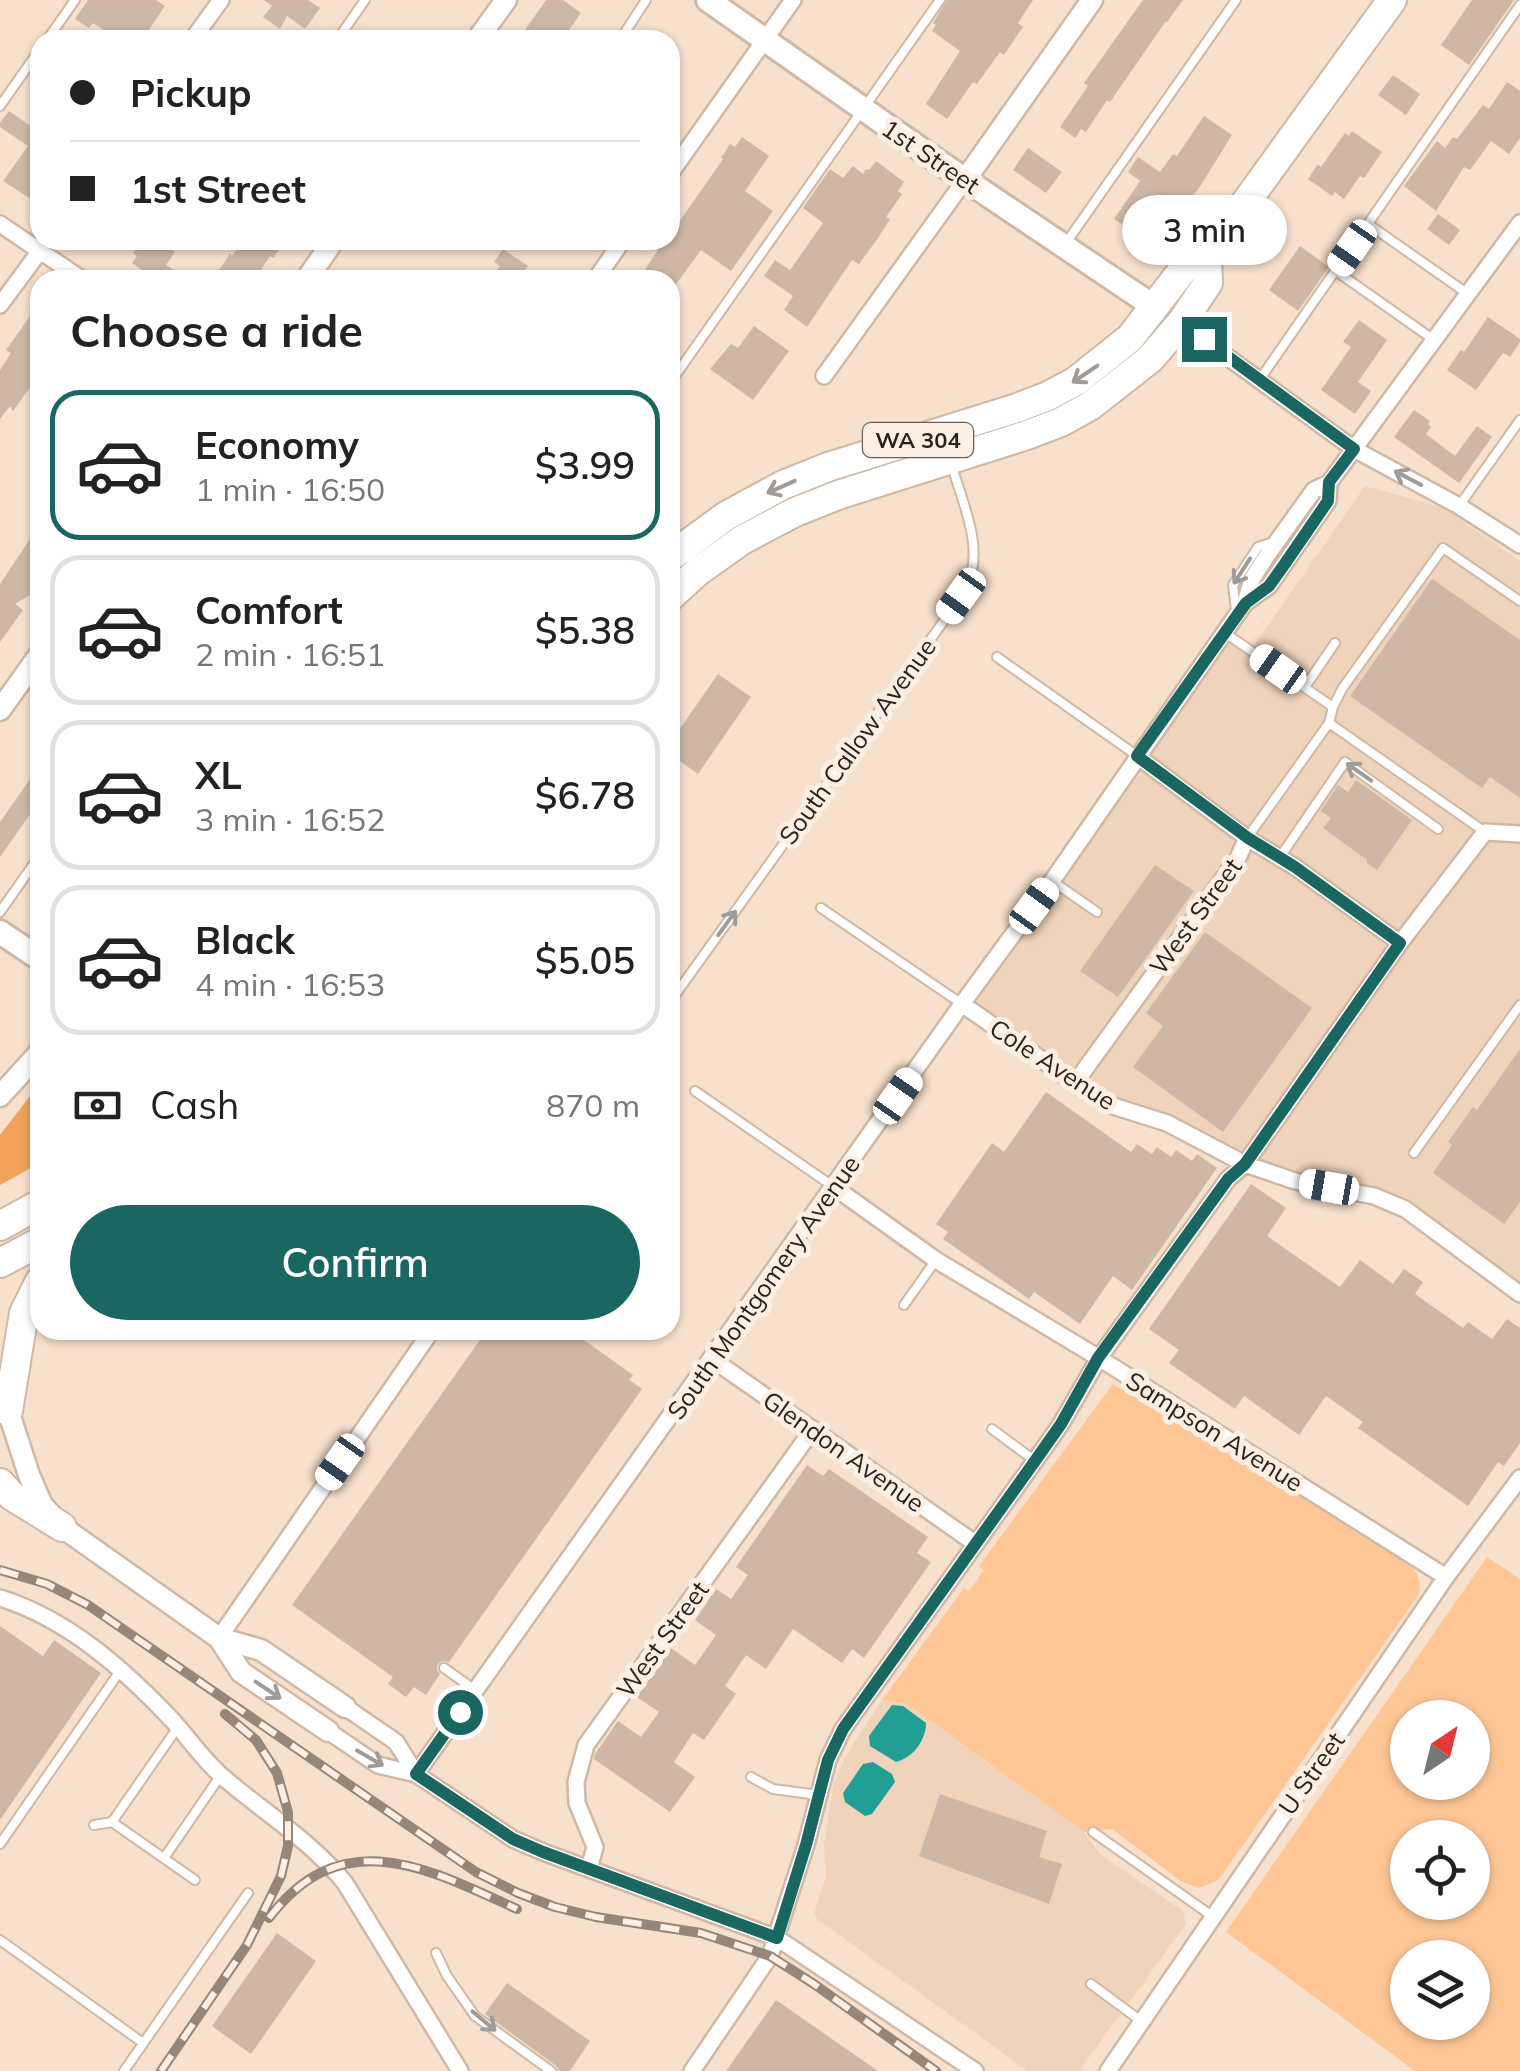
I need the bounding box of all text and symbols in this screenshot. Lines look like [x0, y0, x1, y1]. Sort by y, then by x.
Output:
text: Pickup [130, 69, 252, 117]
street label: 1st Street [876, 112, 986, 200]
text: 1st Street [130, 165, 306, 213]
callout: 3 min [1122, 194, 1286, 264]
text: 3 min [1163, 210, 1246, 250]
car [1323, 215, 1381, 281]
text: Choose a ride [70, 302, 363, 358]
route end [1182, 317, 1227, 362]
one-way arrow [1071, 363, 1099, 384]
icon: car [75, 420, 165, 510]
text: Economy [195, 421, 359, 469]
road number: WA 304 [863, 423, 973, 457]
text: $3.99 [535, 441, 635, 489]
one-way arrow [1393, 468, 1423, 487]
text: 1 min · 16:50 [195, 469, 385, 509]
one-way arrow [766, 479, 797, 497]
one-way arrow [1232, 556, 1253, 584]
car [931, 563, 991, 629]
icon: car [75, 585, 165, 675]
text: Comfort [195, 586, 343, 634]
text: $5.38 [535, 606, 635, 654]
street label: South Callow Avenue [772, 632, 942, 850]
text: 2 min · 16:51 [195, 634, 385, 674]
car [1245, 640, 1311, 698]
icon: car [75, 750, 165, 840]
text: XL [195, 751, 242, 799]
one-way arrow [1346, 762, 1373, 783]
text: $6.78 [535, 771, 635, 819]
text: 3 min · 16:52 [195, 799, 385, 839]
street label: West Street [1142, 851, 1248, 980]
car [1004, 873, 1064, 939]
one-way arrow [716, 909, 737, 937]
icon: car [75, 915, 165, 1005]
text: Black [195, 916, 295, 964]
text: $5.05 [535, 936, 635, 984]
text: 4 min · 16:53 [195, 964, 385, 1004]
street label: Cole Avenue [984, 1012, 1122, 1116]
car [869, 1063, 927, 1129]
icon: cash [70, 1078, 125, 1133]
text: Cash [150, 1081, 239, 1129]
text: 870 m [546, 1085, 640, 1125]
street label: South Montgomery Avenue [660, 1149, 866, 1425]
car [1297, 1167, 1361, 1207]
button: Confirm [70, 1205, 640, 1320]
street label: Sampson Avenue [1121, 1364, 1309, 1498]
street label: Glendon Avenue [757, 1384, 931, 1518]
car [311, 1429, 369, 1495]
street label: West Street [609, 1574, 715, 1703]
one-way arrow [253, 1679, 281, 1700]
route start [438, 1690, 483, 1735]
north arrow [1390, 1700, 1490, 1800]
map controls [1390, 1700, 1490, 2040]
street label: U Street [1271, 1725, 1351, 1820]
one-way arrow [355, 1748, 383, 1768]
button: locate [1390, 1820, 1490, 1920]
button: layers [1390, 1940, 1490, 2040]
one-way arrow [471, 2009, 496, 2032]

